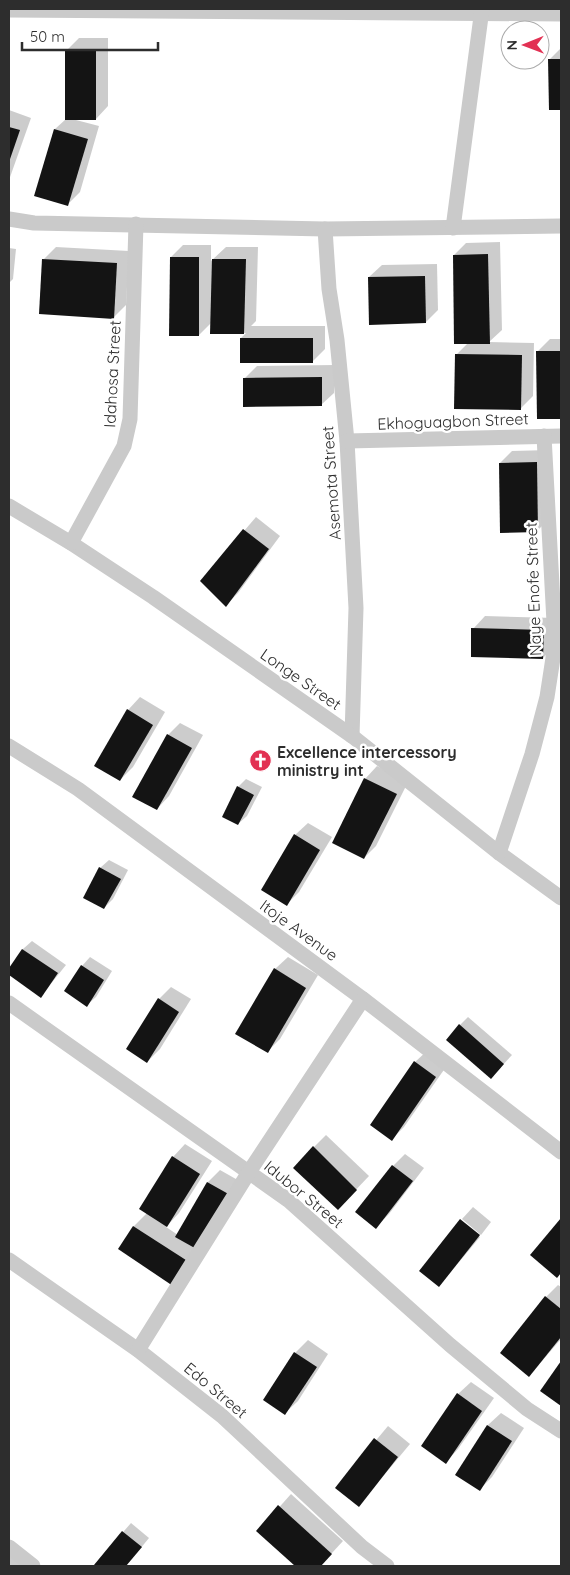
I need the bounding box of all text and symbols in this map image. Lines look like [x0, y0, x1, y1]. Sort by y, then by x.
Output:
scale bar [22, 20, 159, 52]
north arrow [500, 20, 550, 70]
text: 50 m [30, 27, 65, 46]
text: N [503, 40, 521, 51]
street label: Idahosa Street [99, 320, 125, 428]
street label: Ekhoguagbon Street [377, 408, 529, 434]
street label: Asemota Street [317, 425, 345, 541]
street label: Naye Enofe Street [521, 522, 545, 656]
street label: Longe Street [257, 644, 345, 714]
place label: Excellence intercessory ministry int [277, 742, 457, 780]
church icon: Excellence intercessory ministry int [249, 749, 273, 773]
street label: Itoje Avenue [256, 895, 342, 965]
street label: Idubor Street [260, 1156, 348, 1232]
street label: Edo Street [180, 1358, 252, 1422]

